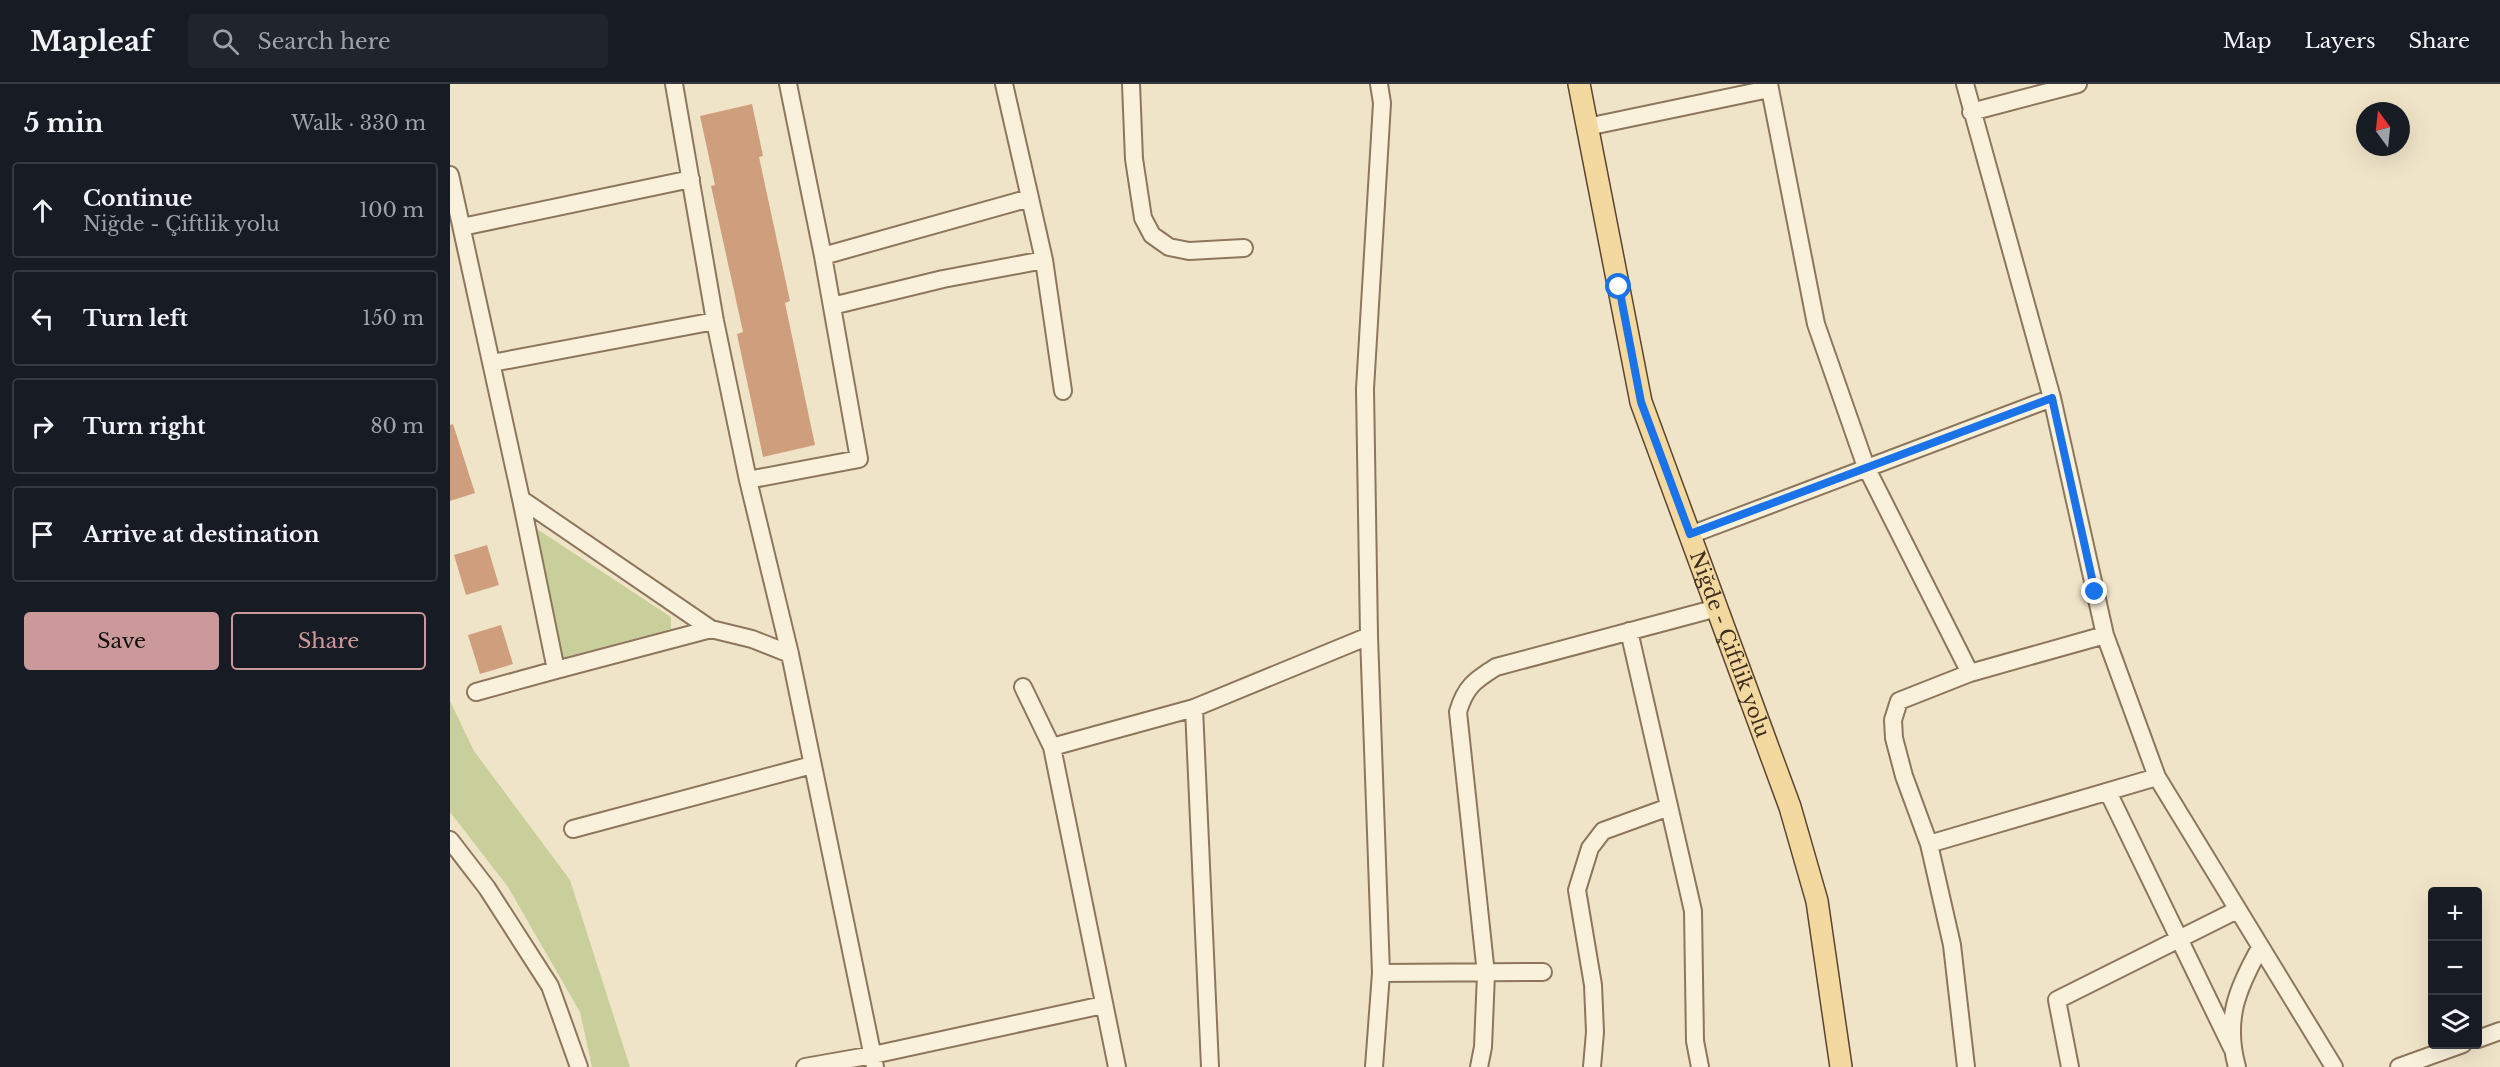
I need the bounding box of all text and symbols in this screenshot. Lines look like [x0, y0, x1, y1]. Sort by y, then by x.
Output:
search box [188, 14, 608, 68]
text: Mapleaf [30, 24, 152, 59]
icon: search [209, 25, 242, 58]
text: Search here [257, 28, 391, 55]
text: Map [2223, 28, 2272, 54]
text: Layers [2305, 28, 2376, 54]
text: Share [2409, 28, 2470, 54]
north arrow [2356, 102, 2410, 156]
text: 5 min [24, 107, 103, 139]
text: Walk · 330 m [291, 111, 426, 135]
text: Continue [83, 185, 192, 212]
icon: ahead [26, 194, 59, 227]
text: 100 m [359, 198, 424, 222]
text: Niğde - Çiftlik yolu [83, 212, 280, 236]
route start [1605, 273, 1631, 299]
icon: left [26, 302, 59, 335]
text: Turn left [83, 305, 188, 332]
text: 150 m [362, 306, 424, 330]
icon: right [26, 410, 59, 443]
text: Turn right [83, 413, 205, 440]
text: 80 m [370, 414, 424, 438]
icon: arrive [26, 518, 59, 551]
text: Arrive at destination [83, 521, 320, 548]
street label: Niğde - Çiftlik yolu [1685, 548, 1775, 741]
route end [2081, 578, 2107, 604]
button: Save [24, 612, 219, 670]
button: Share [231, 612, 426, 670]
map controls [2428, 887, 2482, 1049]
button: + [2428, 887, 2482, 941]
button: − [2428, 941, 2482, 995]
button: layers [2428, 995, 2482, 1049]

